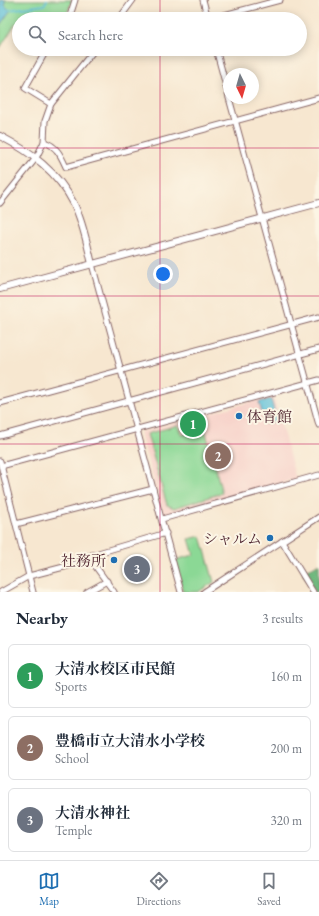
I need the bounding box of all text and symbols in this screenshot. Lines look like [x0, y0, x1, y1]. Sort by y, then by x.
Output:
search box [12, 12, 307, 56]
icon: search [26, 23, 48, 45]
text: Search here [58, 25, 123, 44]
north arrow [223, 68, 259, 104]
your location [153, 264, 173, 284]
place label: 体育館 [247, 407, 292, 426]
pin: 1 [180, 409, 206, 439]
marker: 体育館 [234, 411, 244, 421]
pin: 2 [205, 441, 231, 471]
place label: シャルム [203, 529, 262, 548]
marker: シャルム [265, 533, 275, 543]
place label: 社務所 [61, 551, 106, 570]
pin: 3 [124, 554, 150, 584]
marker: 社務所 [109, 555, 119, 565]
text: Nearby [16, 607, 68, 629]
text: 3 results [262, 610, 303, 627]
text: 大清水校区市民館 [55, 659, 175, 678]
text: 1 [27, 668, 33, 685]
text: 160 m [271, 668, 302, 685]
text: Sports [55, 678, 87, 695]
text: 豊橋市立大清水小学校 [55, 731, 205, 750]
text: 2 [27, 740, 33, 757]
text: 200 m [271, 740, 302, 757]
text: School [55, 750, 89, 767]
text: 大清水神社 [55, 803, 130, 822]
text: 3 [27, 812, 33, 829]
text: 320 m [271, 812, 302, 829]
text: Temple [55, 822, 92, 839]
tab: Map [38, 870, 60, 908]
tab: Directions [137, 870, 181, 908]
tab: Saved [257, 870, 281, 908]

